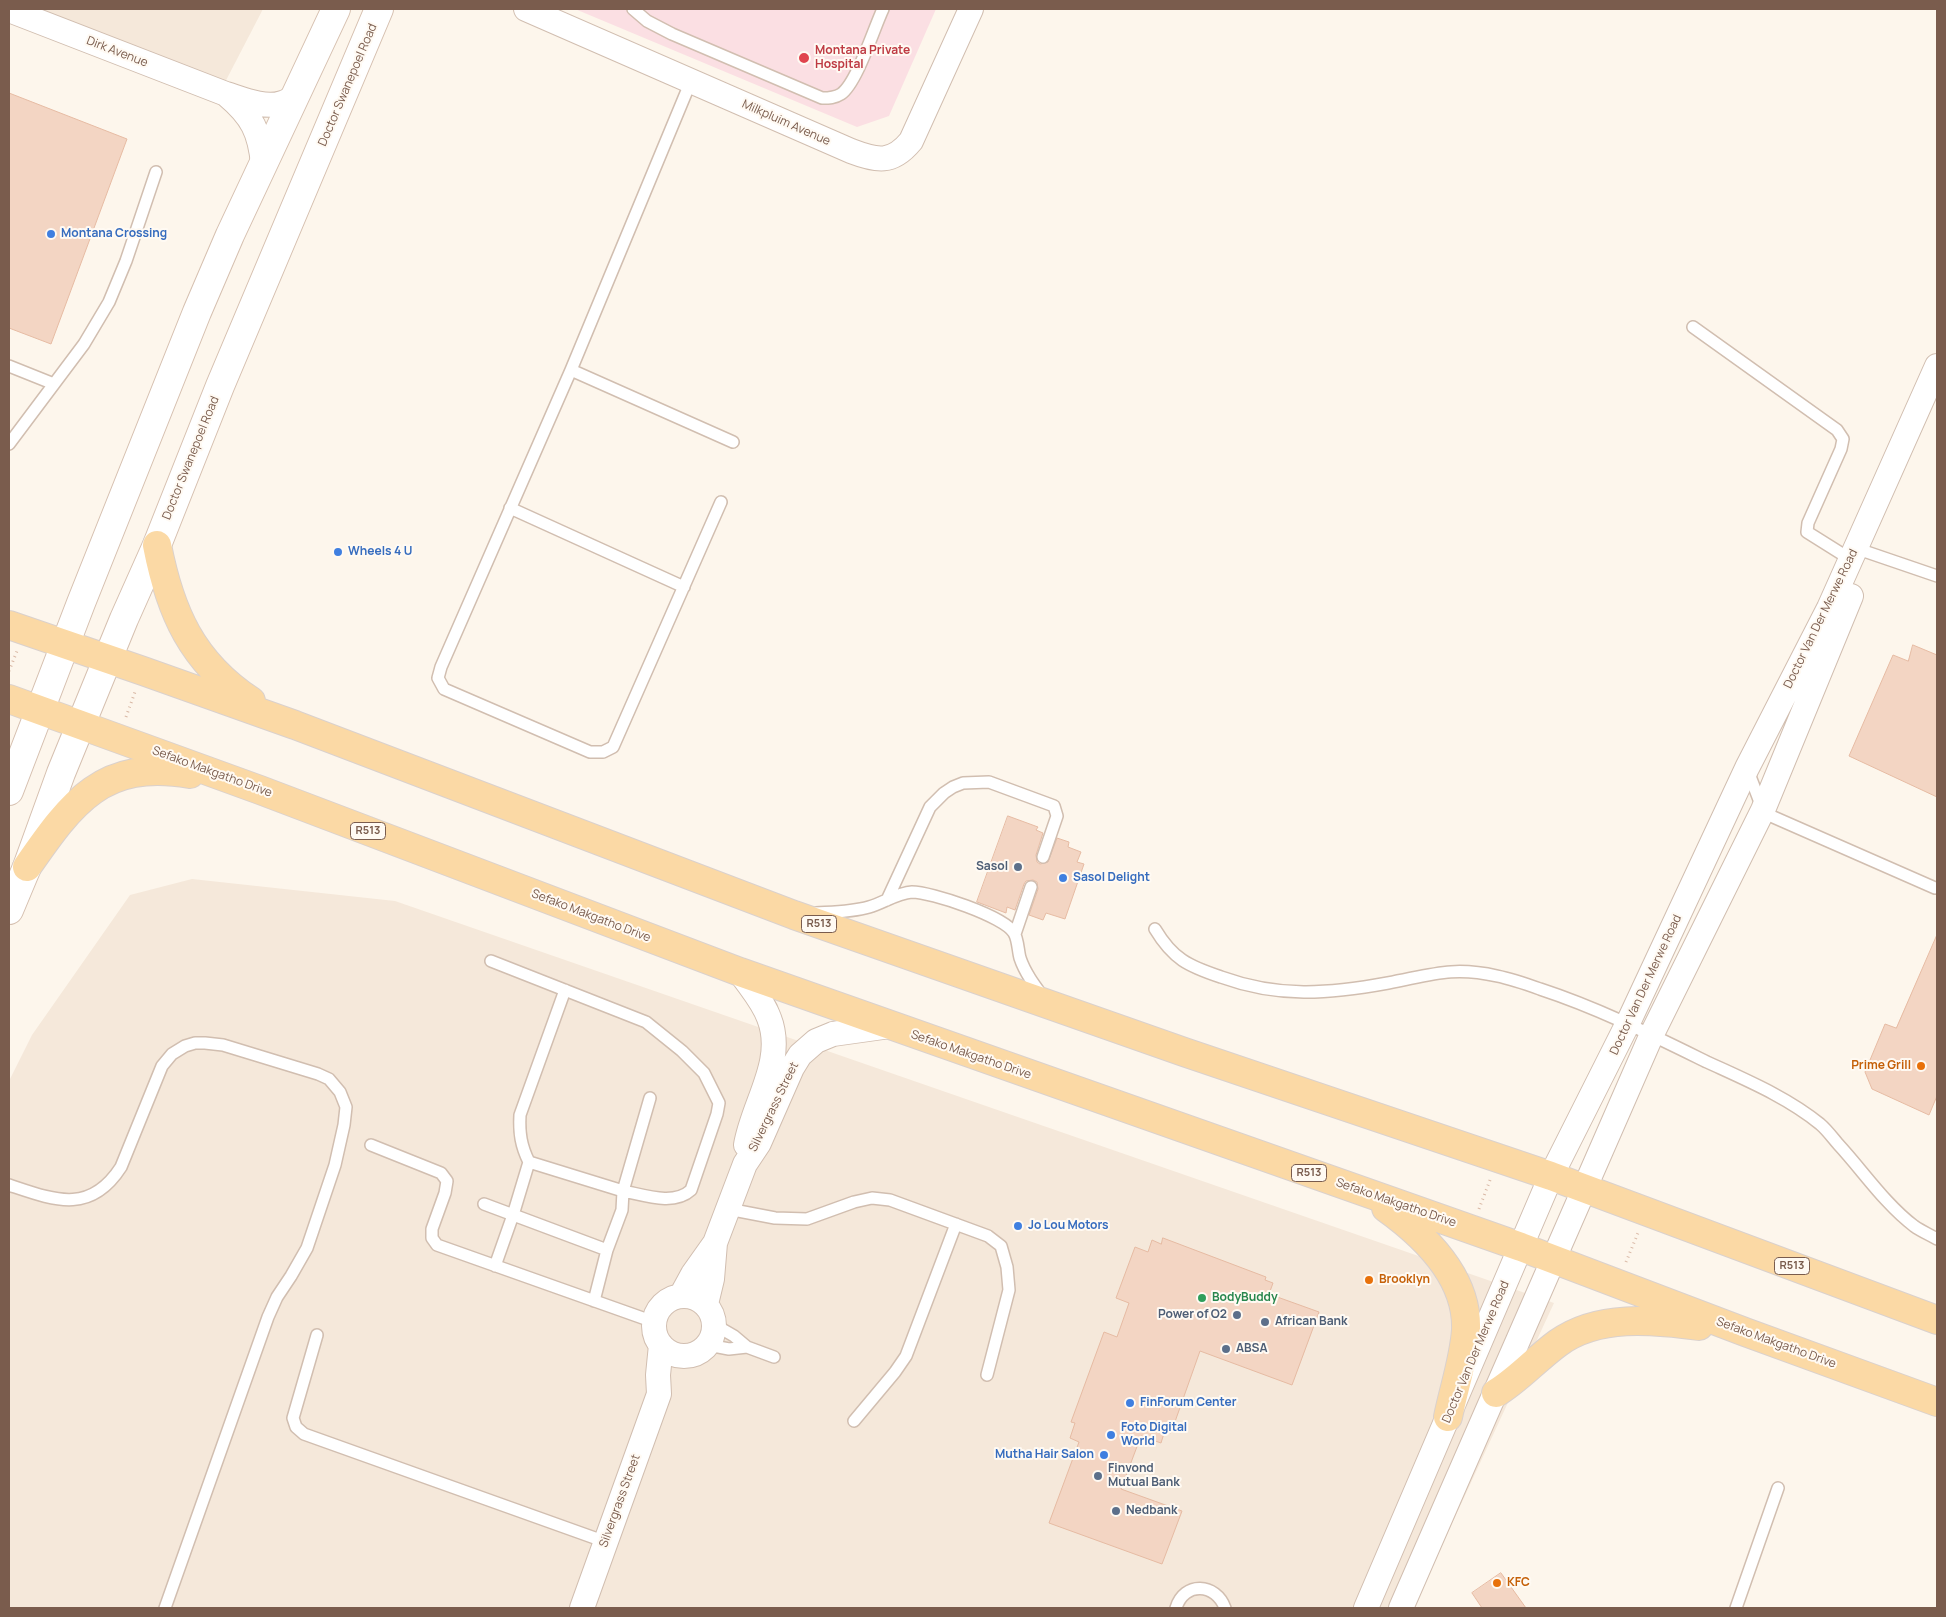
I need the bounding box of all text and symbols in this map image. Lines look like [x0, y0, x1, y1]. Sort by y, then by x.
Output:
street label: Doctor Swanepoel Road [316, 21, 380, 149]
street label: Dirk Avenue [84, 34, 150, 70]
place label: Montana Private Hospital [815, 44, 910, 72]
marker: Montana Private Hospital [797, 51, 811, 65]
street label: Milkpluim Avenue [740, 97, 832, 149]
place label: Montana Crossing [61, 227, 167, 241]
marker: Montana Crossing [45, 228, 57, 240]
street label: Doctor Swanepoel Road [160, 394, 222, 522]
place label: Wheels 4 U [348, 545, 412, 559]
marker: Wheels 4 U [332, 546, 344, 558]
street label: Doctor Van Der Merwe Road [1781, 547, 1861, 691]
street label: Sefako Makgatho Drive [150, 744, 274, 800]
road number: R513 [350, 822, 386, 839]
place label: Sasol [976, 860, 1008, 874]
marker: Sasol [1012, 861, 1024, 873]
place label: Sasol Delight [1073, 871, 1150, 885]
marker: Sasol Delight [1057, 872, 1069, 884]
street label: Sefako Makgatho Drive [529, 887, 653, 945]
street label: Doctor Van Der Merwe Road [1607, 913, 1685, 1057]
road number: R513 [802, 916, 836, 932]
street label: Sefako Makgatho Drive [909, 1028, 1033, 1082]
place label: Prime Grill [1851, 1059, 1911, 1073]
street label: Silvergrass Street [746, 1060, 802, 1154]
marker: Prime Grill [1915, 1060, 1927, 1072]
road number: R513 [1292, 1164, 1326, 1182]
street label: Sefako Makgatho Drive [1334, 1176, 1458, 1230]
place label: Jo Lou Motors [1028, 1219, 1109, 1233]
marker: Jo Lou Motors [1012, 1220, 1024, 1232]
road number: R513 [1774, 1258, 1810, 1274]
place label: Brooklyn [1379, 1273, 1430, 1287]
marker: Brooklyn [1363, 1274, 1375, 1286]
street label: Doctor Van Der Merwe Road [1439, 1279, 1513, 1425]
place label: BodyBuddy [1212, 1291, 1278, 1305]
marker: BodyBuddy [1196, 1292, 1208, 1304]
place label: Power of O2 [1158, 1308, 1227, 1322]
marker: Power of O2 [1231, 1309, 1243, 1321]
place label: African Bank [1275, 1315, 1348, 1329]
street label: Sefako Makgatho Drive [1714, 1315, 1838, 1371]
marker: African Bank [1259, 1316, 1271, 1328]
place label: ABSA [1236, 1342, 1268, 1356]
marker: ABSA [1220, 1343, 1232, 1355]
place label: FinForum Center [1140, 1396, 1236, 1410]
marker: FinForum Center [1124, 1397, 1136, 1409]
place label: Foto Digital World [1121, 1421, 1187, 1449]
marker: Foto Digital World [1105, 1429, 1117, 1441]
place label: Mutha Hair Salon [995, 1448, 1094, 1462]
marker: Mutha Hair Salon [1098, 1449, 1110, 1461]
street label: Silvergrass Street [596, 1452, 644, 1550]
place label: Finvond Mutual Bank [1108, 1462, 1180, 1490]
marker: Finvond Mutual Bank [1092, 1470, 1104, 1482]
place label: Nedbank [1126, 1504, 1178, 1518]
marker: Nedbank [1110, 1505, 1122, 1517]
place label: KFC [1507, 1576, 1530, 1590]
marker: KFC [1491, 1577, 1503, 1589]

